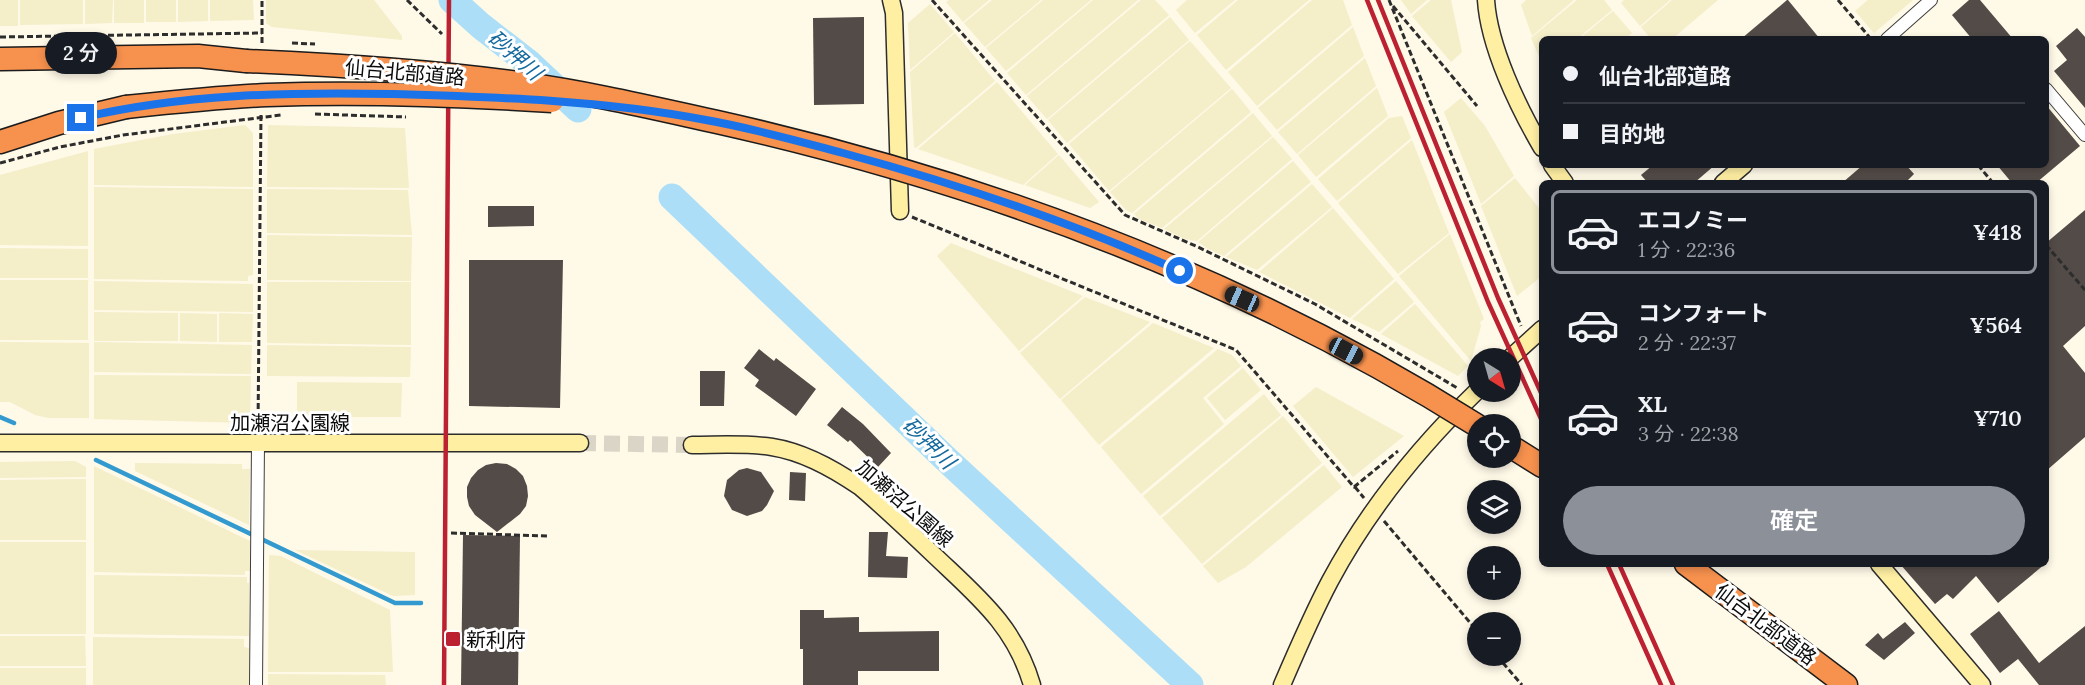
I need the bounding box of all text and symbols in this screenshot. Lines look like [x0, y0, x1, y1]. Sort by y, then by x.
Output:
water label: 砂押川 [482, 24, 549, 87]
callout: 2 分 [45, 31, 117, 73]
text: 2 分 [63, 40, 99, 65]
street label: 仙台北部道路 [344, 54, 466, 90]
text: 仙台北部道路 [1599, 62, 1731, 90]
route end [67, 104, 94, 131]
text: 目的地 [1599, 120, 1665, 148]
icon: car [1566, 205, 1620, 259]
text: エコノミー [1638, 206, 1748, 234]
text: ¥418 [1973, 218, 2022, 246]
text: 1 分 · 22:36 [1638, 237, 1735, 262]
route start [1166, 257, 1193, 284]
car [1222, 283, 1262, 315]
icon: car [1566, 298, 1620, 352]
text: コンフォート [1638, 299, 1769, 327]
text: ¥564 [1970, 311, 2022, 339]
text: 2 分 · 22:37 [1638, 330, 1736, 355]
car [1326, 335, 1366, 367]
north arrow [1467, 348, 1521, 402]
map controls [1467, 348, 1521, 666]
text: XL [1638, 390, 1667, 418]
icon: car [1566, 391, 1620, 445]
text: ¥710 [1973, 404, 2022, 432]
street label: 加瀬沼公園線 [230, 410, 350, 435]
water label: 砂押川 [897, 411, 962, 476]
button: locate [1467, 414, 1521, 468]
text: 3 分 · 22:38 [1638, 421, 1739, 446]
street label: 加瀬沼公園線 [852, 454, 958, 552]
button: layers [1467, 480, 1521, 534]
button: 確定 [1563, 486, 2025, 555]
button: + [1467, 546, 1521, 600]
street label: 仙台北部道路 [1711, 578, 1821, 670]
button: − [1467, 612, 1521, 666]
place label: 新利府 [466, 627, 526, 652]
marker: 新利府 [444, 630, 462, 648]

